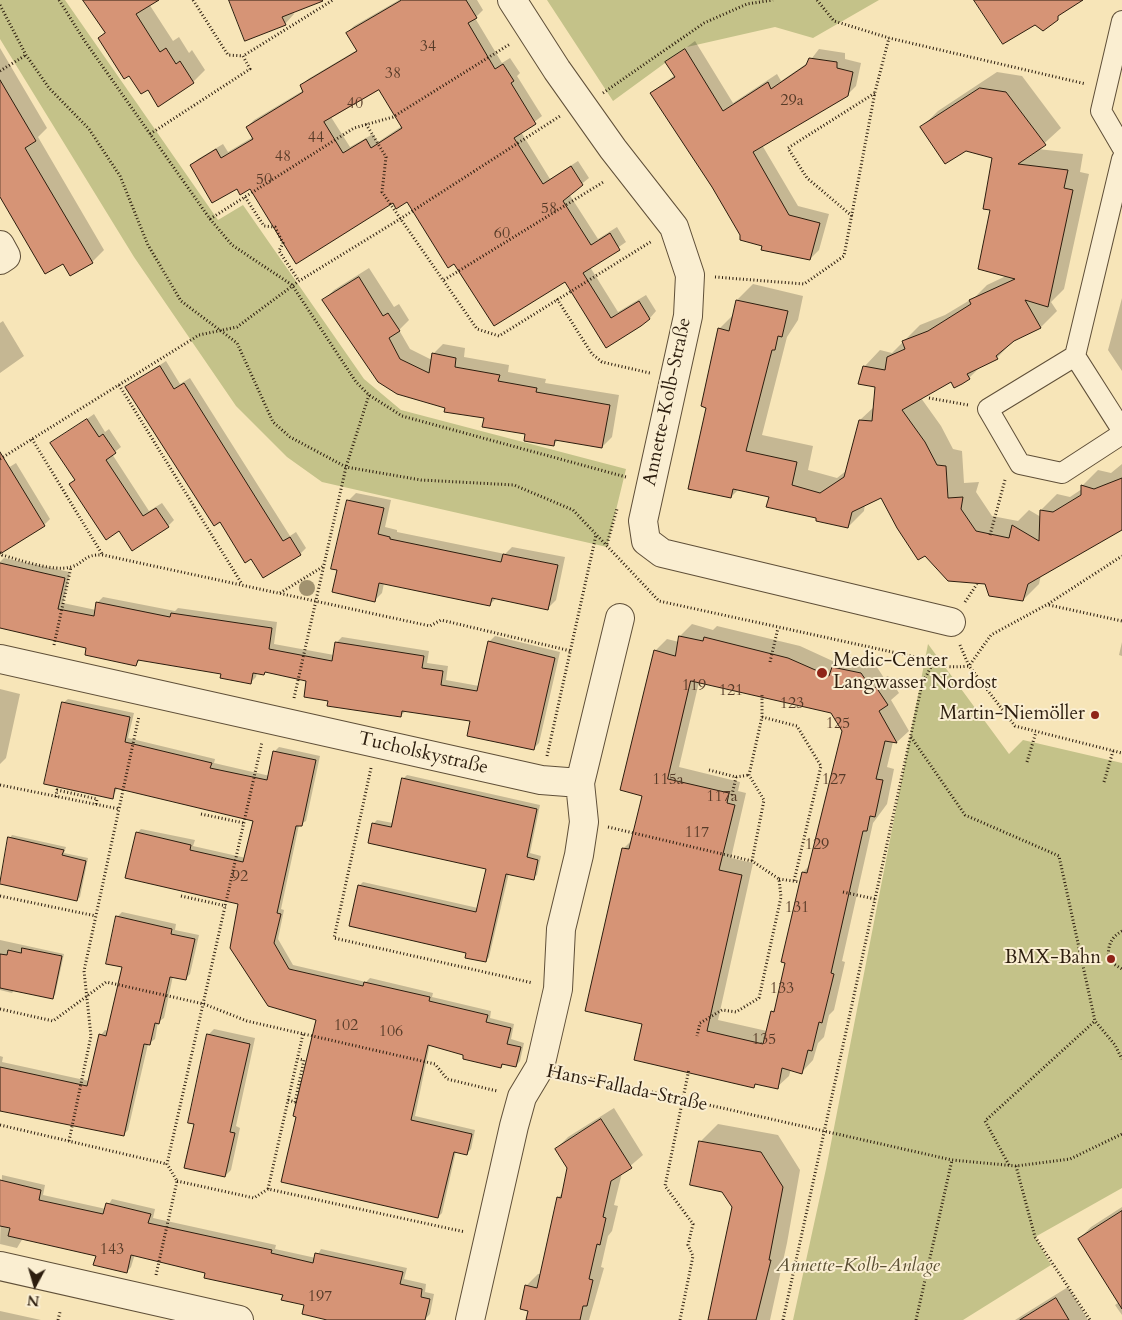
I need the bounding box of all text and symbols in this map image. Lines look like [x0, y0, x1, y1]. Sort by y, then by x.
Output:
house number: 34 [420, 37, 436, 57]
house number: 38 [385, 64, 401, 84]
house number: 29a [780, 91, 804, 111]
house number: 40 [347, 94, 363, 114]
house number: 44 [308, 128, 324, 148]
house number: 48 [275, 147, 291, 167]
house number: 50 [256, 170, 272, 190]
house number: 58 [541, 199, 557, 219]
house number: 60 [494, 224, 510, 244]
street label: Annette-Kolb-Straße [639, 316, 697, 488]
place label: Medic-Center Langwasser Nordost [833, 651, 997, 695]
marker: Medic-Center Langwasser Nordost [815, 666, 829, 680]
house number: 119 [682, 676, 706, 696]
house number: 121 [719, 681, 743, 701]
house number: 123 [780, 694, 804, 714]
place label: Martin-Niemöller [940, 704, 1085, 726]
marker: Martin-Niemöller [1089, 709, 1101, 721]
house number: 125 [826, 714, 850, 734]
street label: Tucholskystraße [356, 728, 490, 780]
house number: 115a [652, 770, 684, 790]
house number: 127 [822, 770, 846, 790]
house number: 117a [706, 787, 738, 807]
house number: 117 [685, 823, 709, 843]
house number: 129 [805, 835, 829, 855]
house number: 92 [232, 867, 248, 887]
house number: 131 [785, 898, 809, 918]
place label: BMX-Bahn [1004, 948, 1101, 970]
marker: BMX-Bahn [1105, 953, 1117, 965]
house number: 133 [770, 979, 794, 999]
house number: 102 [334, 1016, 358, 1036]
house number: 106 [379, 1022, 403, 1042]
house number: 135 [752, 1030, 776, 1050]
street label: Hans-Fallada-Straße [544, 1061, 710, 1117]
house number: 143 [100, 1240, 124, 1260]
park label: Annette-Kolb-Anlage [776, 1256, 940, 1278]
north arrow [10, 1260, 60, 1310]
house number: 197 [308, 1287, 332, 1307]
text: N [26, 1290, 40, 1310]

